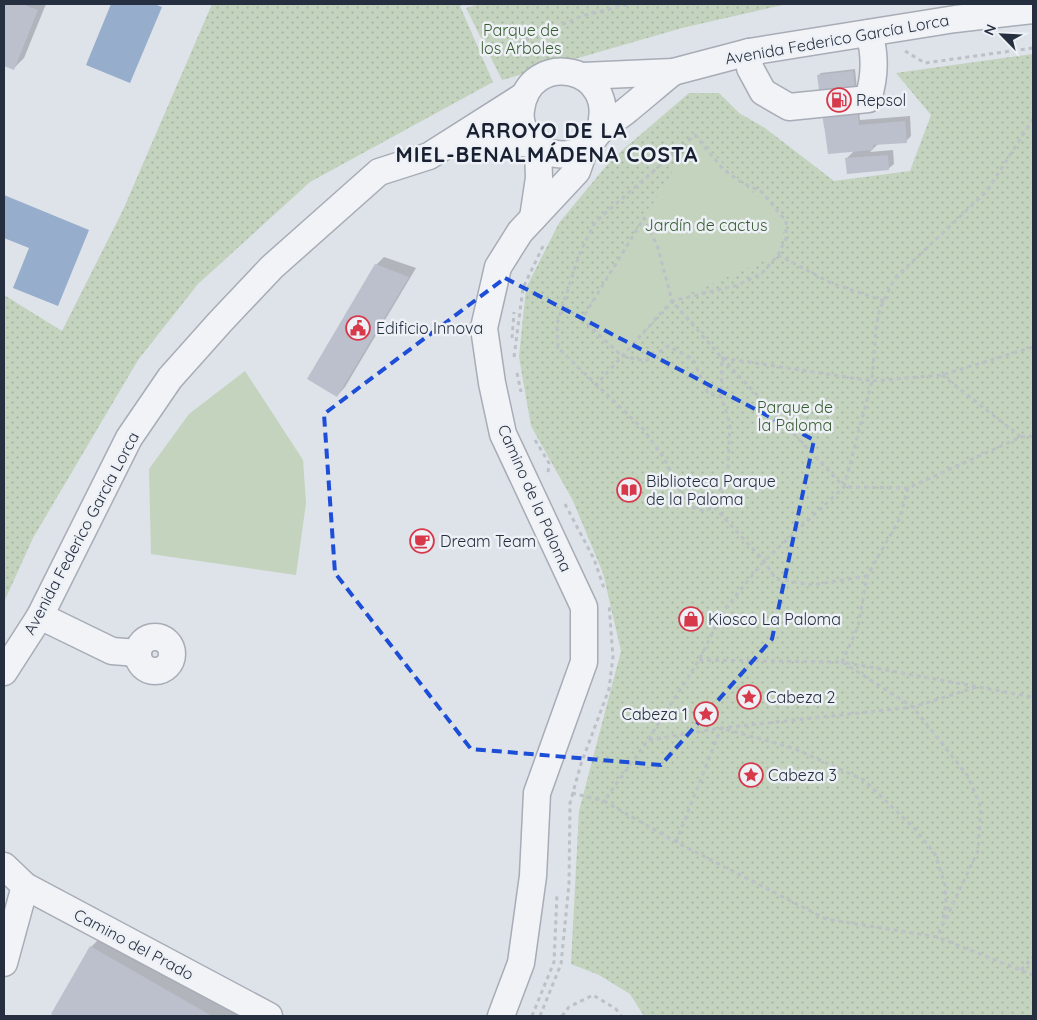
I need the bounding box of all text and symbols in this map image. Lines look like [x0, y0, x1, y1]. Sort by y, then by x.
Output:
street label: Avenida Federico García Lorca [724, 9, 950, 69]
north arrow [977, 10, 1027, 60]
park label: Parque de los Arboles [481, 20, 562, 58]
text: N [980, 21, 1000, 38]
fuel station icon: Repsol [826, 87, 852, 113]
place label: Repsol [856, 90, 906, 110]
district label: ARROYO DE LA MIEL-BENALMÁDENA COSTA [395, 117, 699, 167]
park label: Jardín de cactus [645, 215, 767, 235]
public building icon: Edificio Innova [345, 315, 371, 341]
place label: Edificio Innova [376, 318, 483, 338]
park label: Parque de la Paloma [757, 397, 833, 435]
street label: Camino de la Paloma [494, 421, 576, 575]
street label: Avenida Federico García Lorca [19, 428, 143, 638]
place label: Biblioteca Parque de la Paloma [646, 471, 776, 509]
library icon: Biblioteca Parque de la Paloma [616, 477, 642, 503]
cafe icon: Dream Team [409, 528, 435, 554]
place label: Dream Team [440, 531, 536, 551]
shop icon: Kiosco La Paloma [678, 606, 704, 632]
place label: Kiosco La Paloma [708, 609, 841, 629]
place icon: Cabeza 2 [736, 684, 762, 710]
place label: Cabeza 2 [766, 687, 836, 707]
place icon: Cabeza 1 [693, 701, 719, 727]
place label: Cabeza 1 [621, 704, 688, 724]
place icon: Cabeza 3 [738, 762, 764, 788]
place label: Cabeza 3 [768, 765, 837, 785]
street label: Camino del Prado [71, 904, 197, 984]

